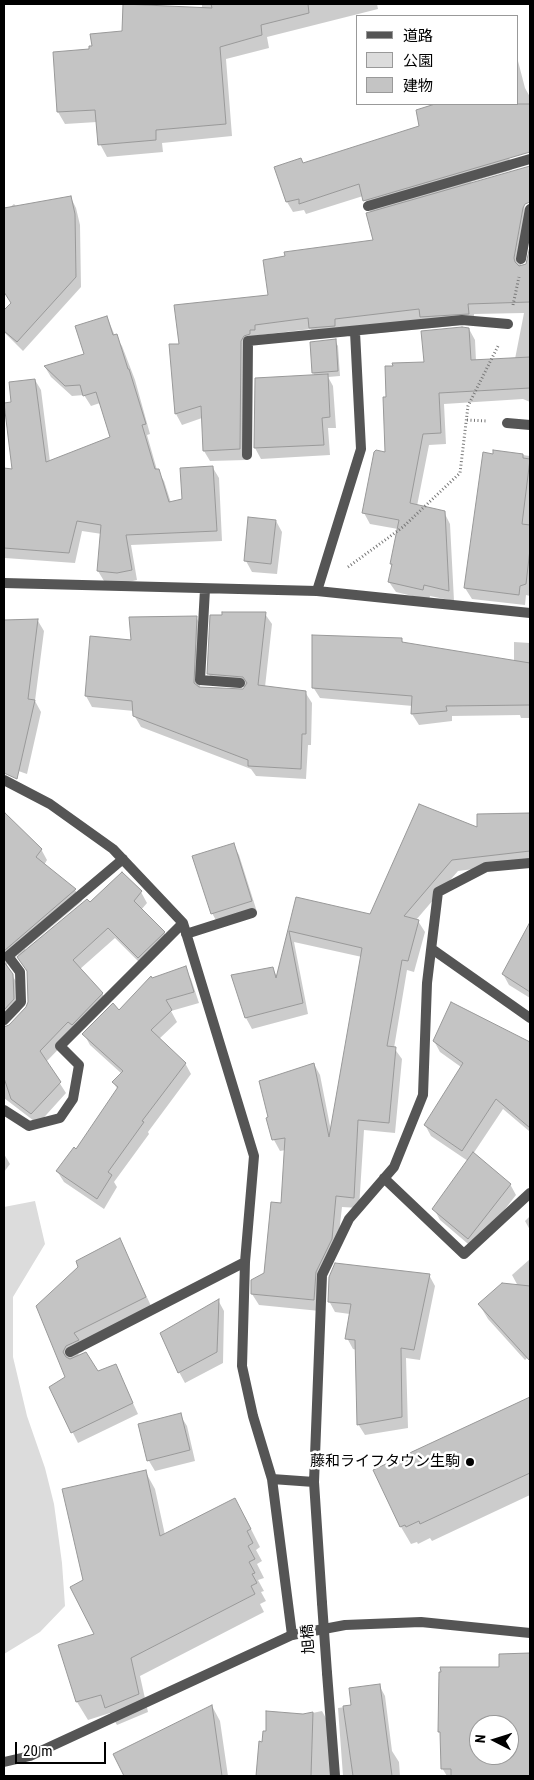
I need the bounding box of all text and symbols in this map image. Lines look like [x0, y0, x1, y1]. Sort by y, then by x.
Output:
legend [356, 15, 519, 105]
text: 道路 [403, 27, 433, 45]
text: 公園 [403, 52, 433, 70]
text: 建物 [403, 77, 433, 95]
place label: 藤和ライフタウン生駒 [310, 1453, 460, 1471]
marker: 藤和ライフタウン生駒 [464, 1456, 476, 1468]
street label: 旭橋 [299, 1623, 319, 1655]
north arrow [469, 1715, 519, 1765]
scale bar [18, 1732, 109, 1764]
text: N [472, 1734, 488, 1744]
text: 20 m [23, 1742, 53, 1760]

